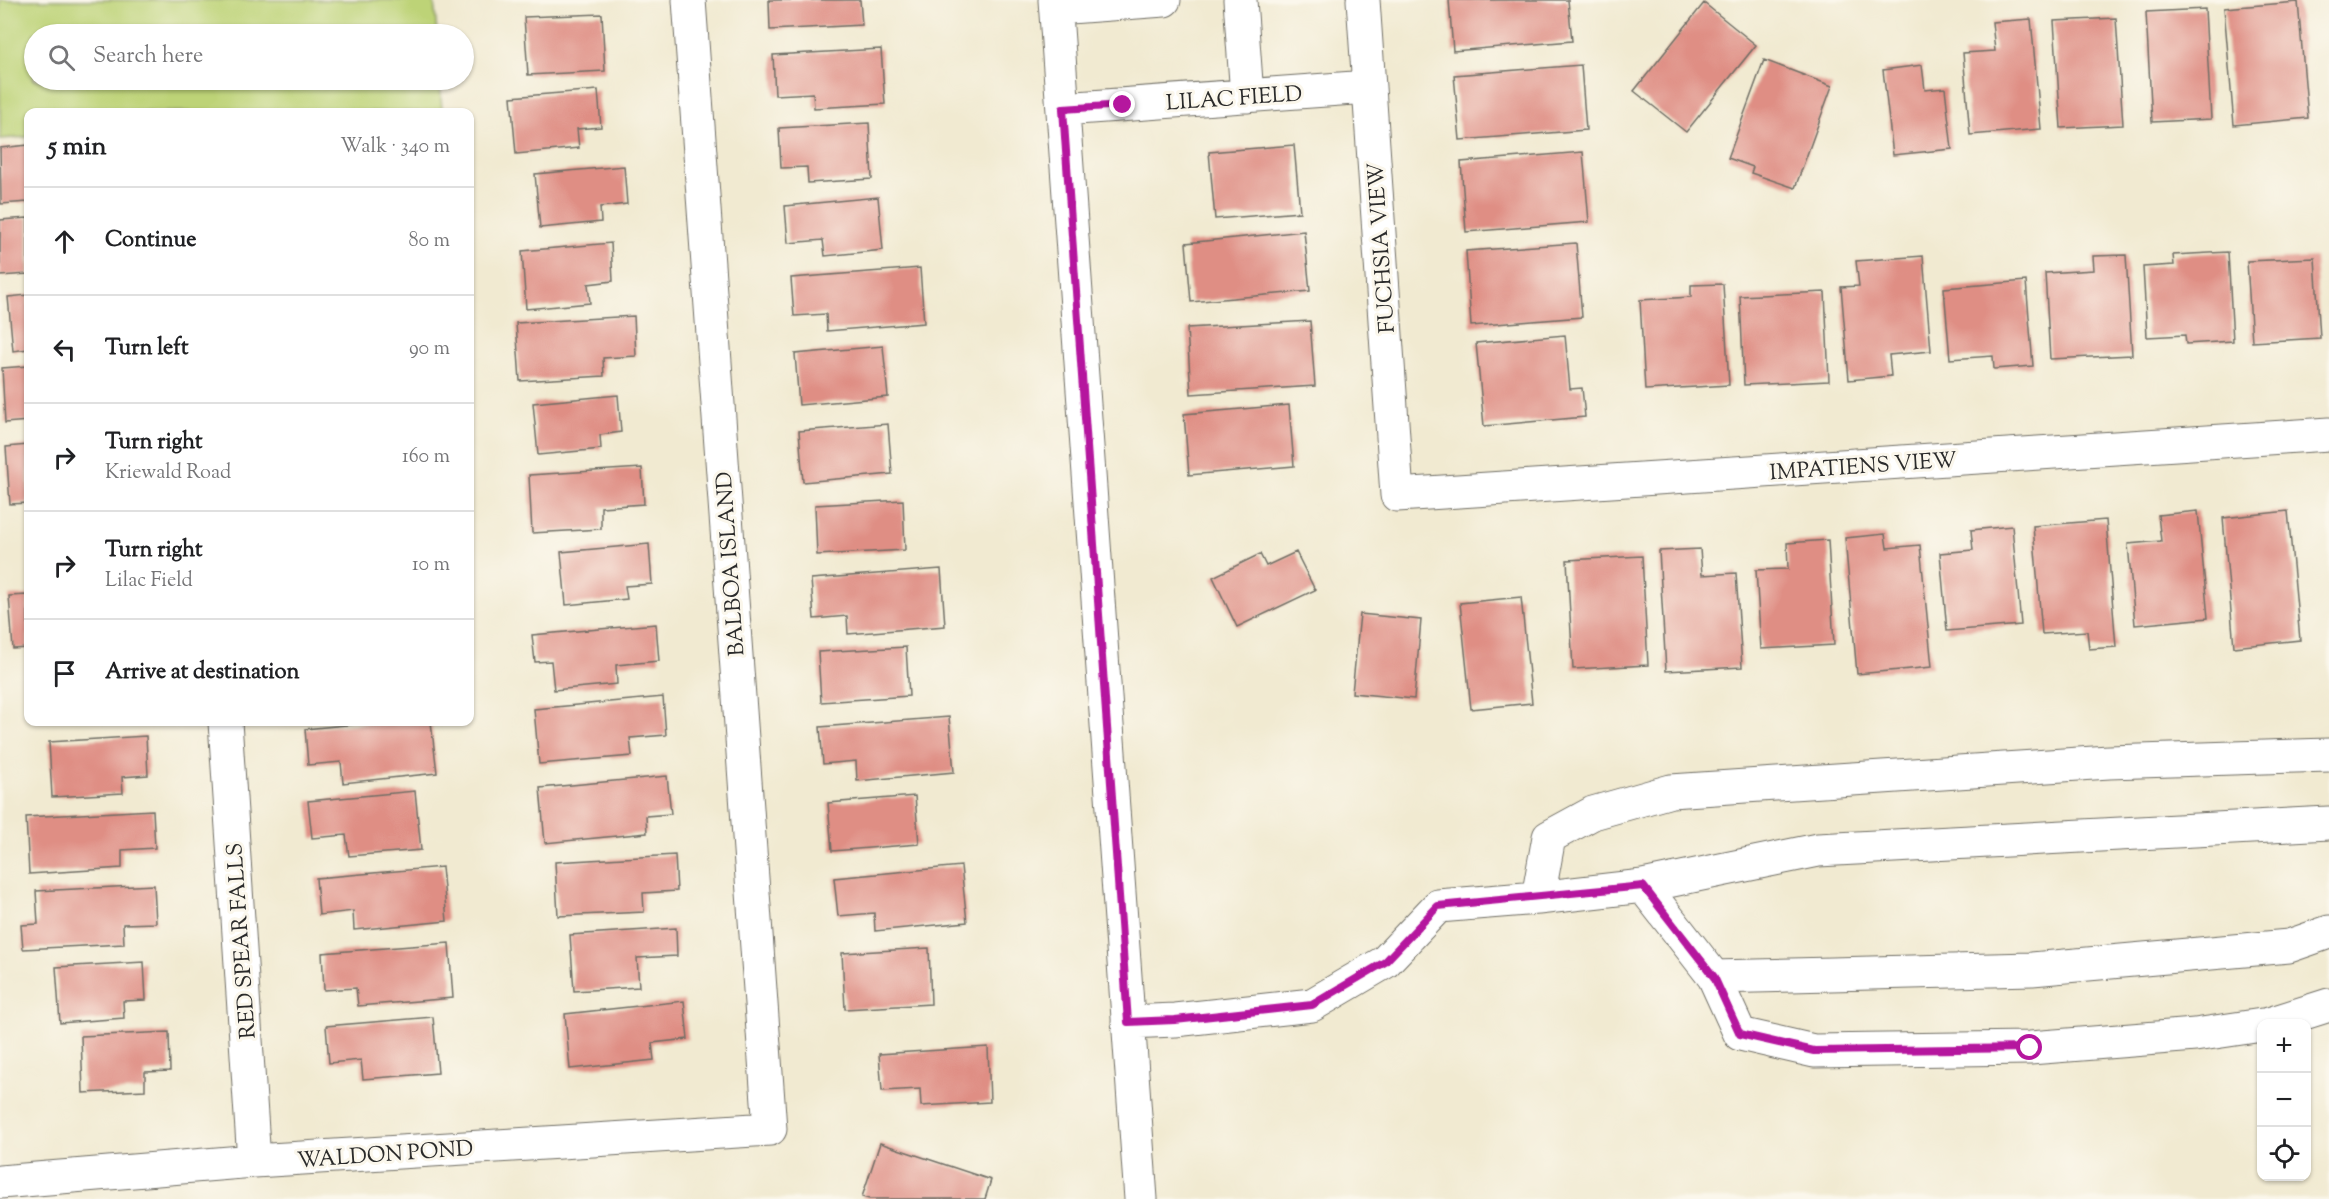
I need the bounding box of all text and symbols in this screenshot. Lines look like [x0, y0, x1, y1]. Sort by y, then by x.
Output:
search box [24, 24, 474, 90]
icon: search [45, 41, 78, 74]
text: Search here [93, 41, 203, 73]
street label: LILAC FIELD [1165, 79, 1303, 121]
route end [1109, 91, 1135, 117]
text: 5 min [48, 129, 107, 166]
text: Walk · 340 m [340, 133, 450, 162]
street label: FUCHSIA VIEW [1361, 161, 1405, 334]
icon: ahead [48, 225, 81, 258]
text: Continue [105, 225, 196, 257]
text: 80 m [409, 227, 450, 256]
icon: left [48, 333, 81, 366]
text: Turn left [105, 333, 188, 365]
text: 90 m [409, 335, 450, 364]
text: Turn right [105, 427, 202, 459]
icon: right [48, 441, 81, 474]
text: 160 m [402, 443, 450, 472]
street label: IMPATIENS VIEW [1768, 445, 1958, 491]
text: Kriewald Road [105, 459, 231, 488]
street label: BALBOA ISLAND [710, 470, 754, 657]
text: Turn right [105, 535, 202, 567]
icon: right [48, 549, 81, 582]
text: 10 m [412, 551, 450, 580]
text: Lilac Field [105, 567, 193, 596]
icon: arrive [48, 657, 81, 690]
text: Arrive at destination [105, 657, 300, 689]
street label: RED SPEAR FALLS [220, 842, 266, 1040]
map controls [2257, 1019, 2311, 1181]
button: + [2257, 1019, 2311, 1073]
route start [2016, 1034, 2042, 1060]
button: − [2257, 1073, 2311, 1127]
button: locate [2257, 1127, 2311, 1181]
street label: WALDON POND [296, 1134, 474, 1178]

